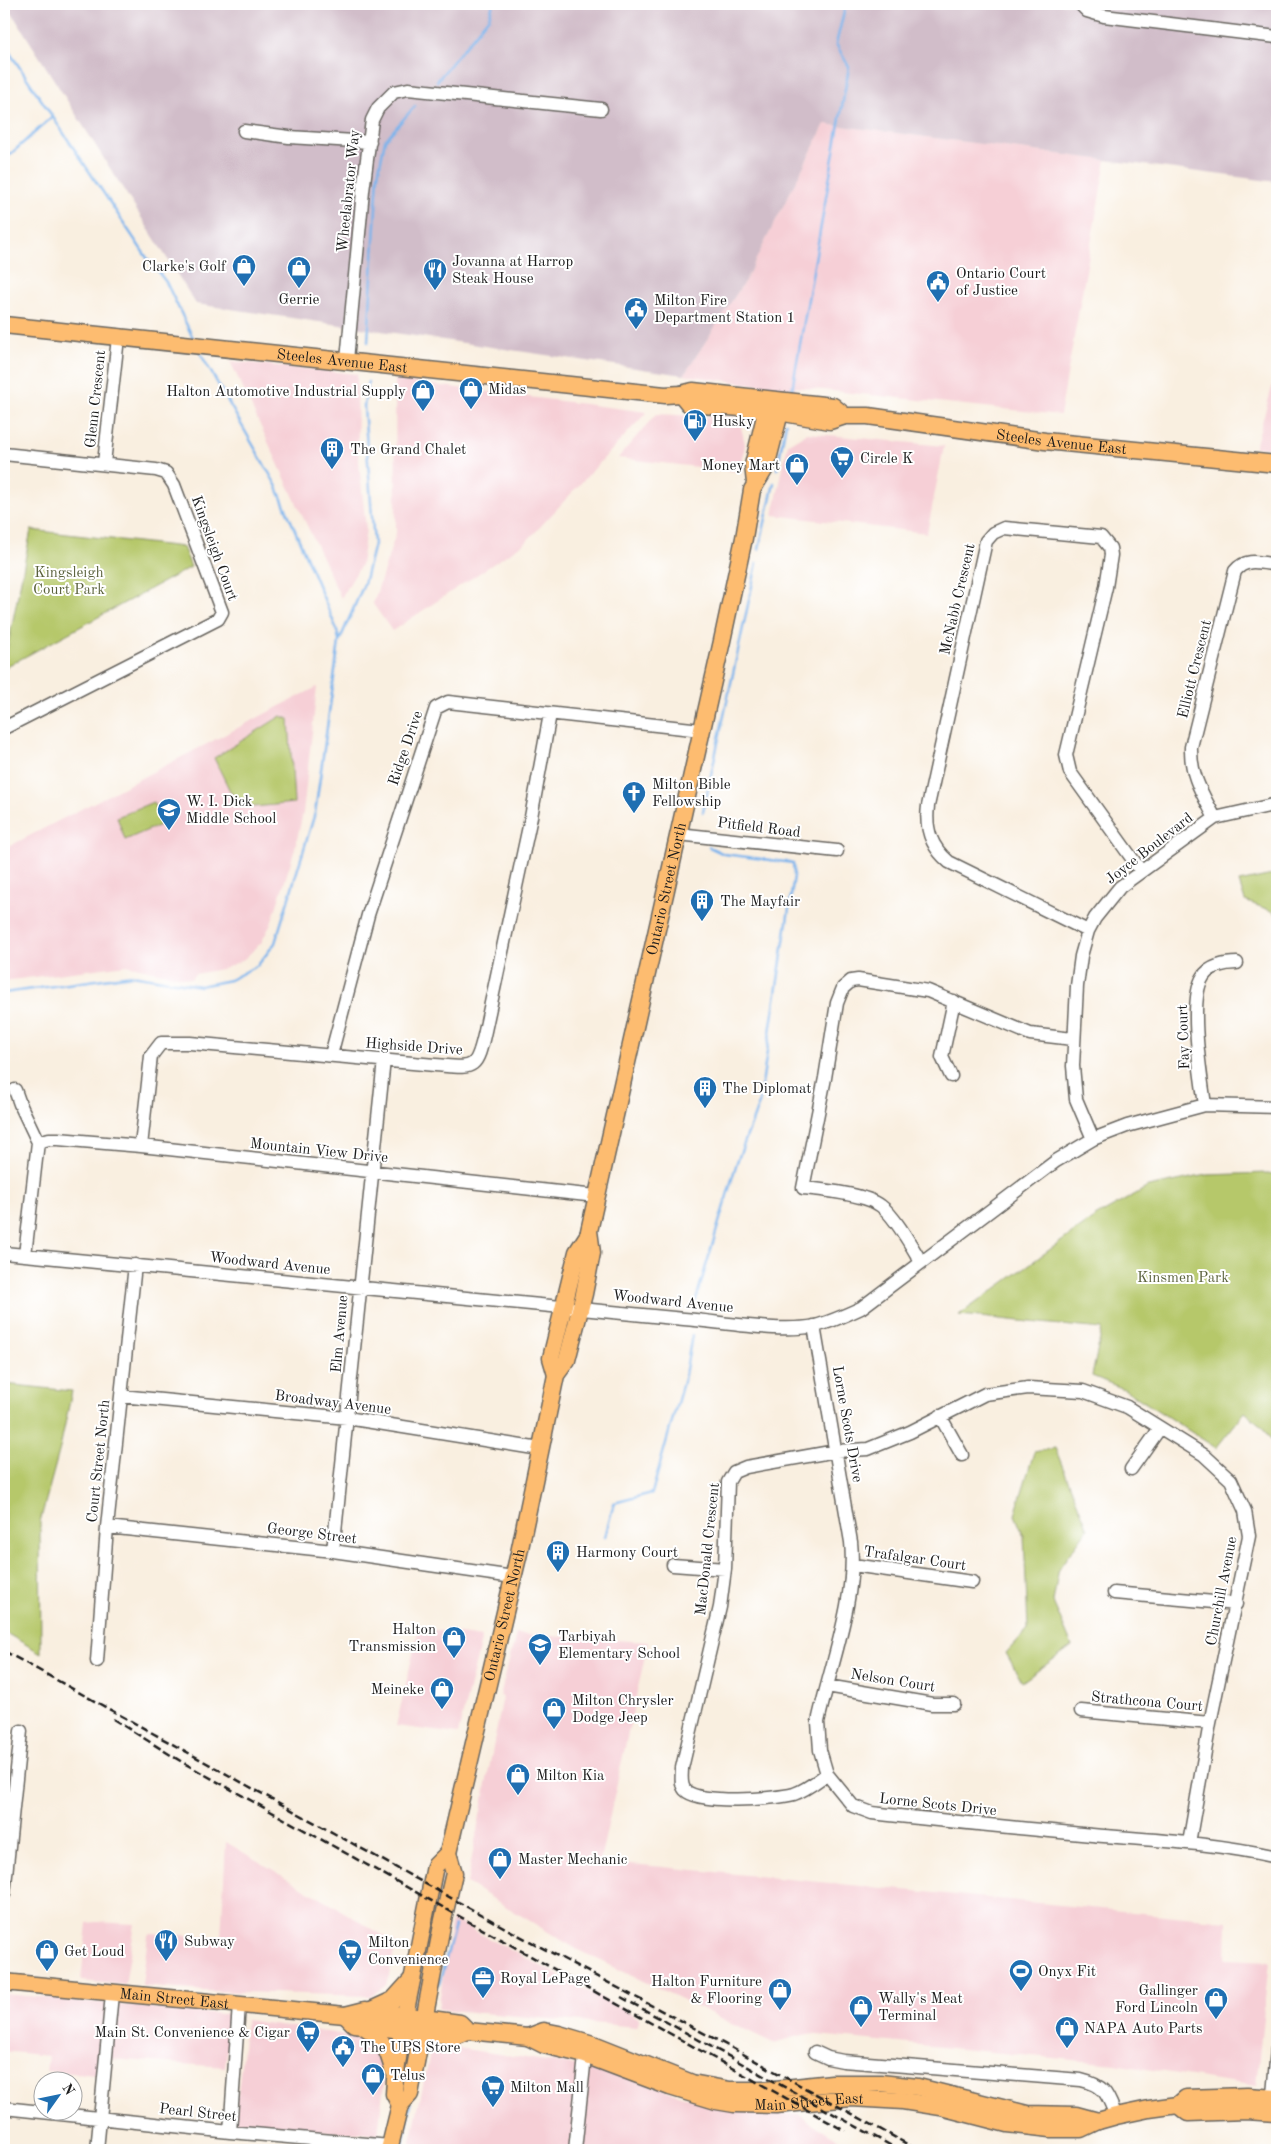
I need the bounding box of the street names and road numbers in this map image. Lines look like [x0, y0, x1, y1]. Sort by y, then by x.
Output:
street label: Wheelabrator Way [336, 129, 363, 253]
street label: Steeles Avenue East [276, 348, 408, 377]
street label: Glenn Crescent [84, 349, 109, 449]
street label: Steeles Avenue East [995, 428, 1127, 458]
street label: Kingsleigh Court [188, 494, 240, 603]
street label: McNabb Crescent [938, 542, 979, 657]
street label: Elliott Crescent [1176, 619, 1215, 720]
street label: Ridge Drive [387, 709, 426, 788]
street label: Joyce Boulevard [1104, 811, 1196, 888]
street label: Pitfield Road [716, 816, 802, 841]
street label: Ontario Street North [645, 821, 690, 957]
street label: Fay Court [1176, 1004, 1193, 1070]
street label: Highside Drive [365, 1037, 463, 1058]
street label: Mountain View Drive [249, 1137, 389, 1166]
street label: Woodward Avenue [209, 1251, 331, 1278]
street label: Woodward Avenue [612, 1289, 734, 1316]
street label: Elm Avenue [330, 1294, 351, 1374]
street label: Lorne Scots Drive [829, 1365, 864, 1484]
street label: Broadway Avenue [274, 1389, 392, 1418]
street label: Court Street North [86, 1399, 113, 1523]
street label: MacDonald Crescent [694, 1482, 723, 1616]
street label: George Street [266, 1522, 358, 1547]
street label: Churchill Avenue [1205, 1535, 1240, 1647]
street label: Trafalgar Court [863, 1545, 967, 1574]
street label: Ontario Street North [483, 1548, 529, 1683]
street label: Nelson Court [849, 1667, 936, 1696]
street label: Strathcona Court [1090, 1690, 1203, 1715]
street label: Lorne Scots Drive [878, 1792, 997, 1819]
street label: Main Street East [119, 1987, 230, 2013]
street label: Main Street East [754, 2092, 864, 2114]
street label: Pearl Street [158, 2102, 237, 2125]

